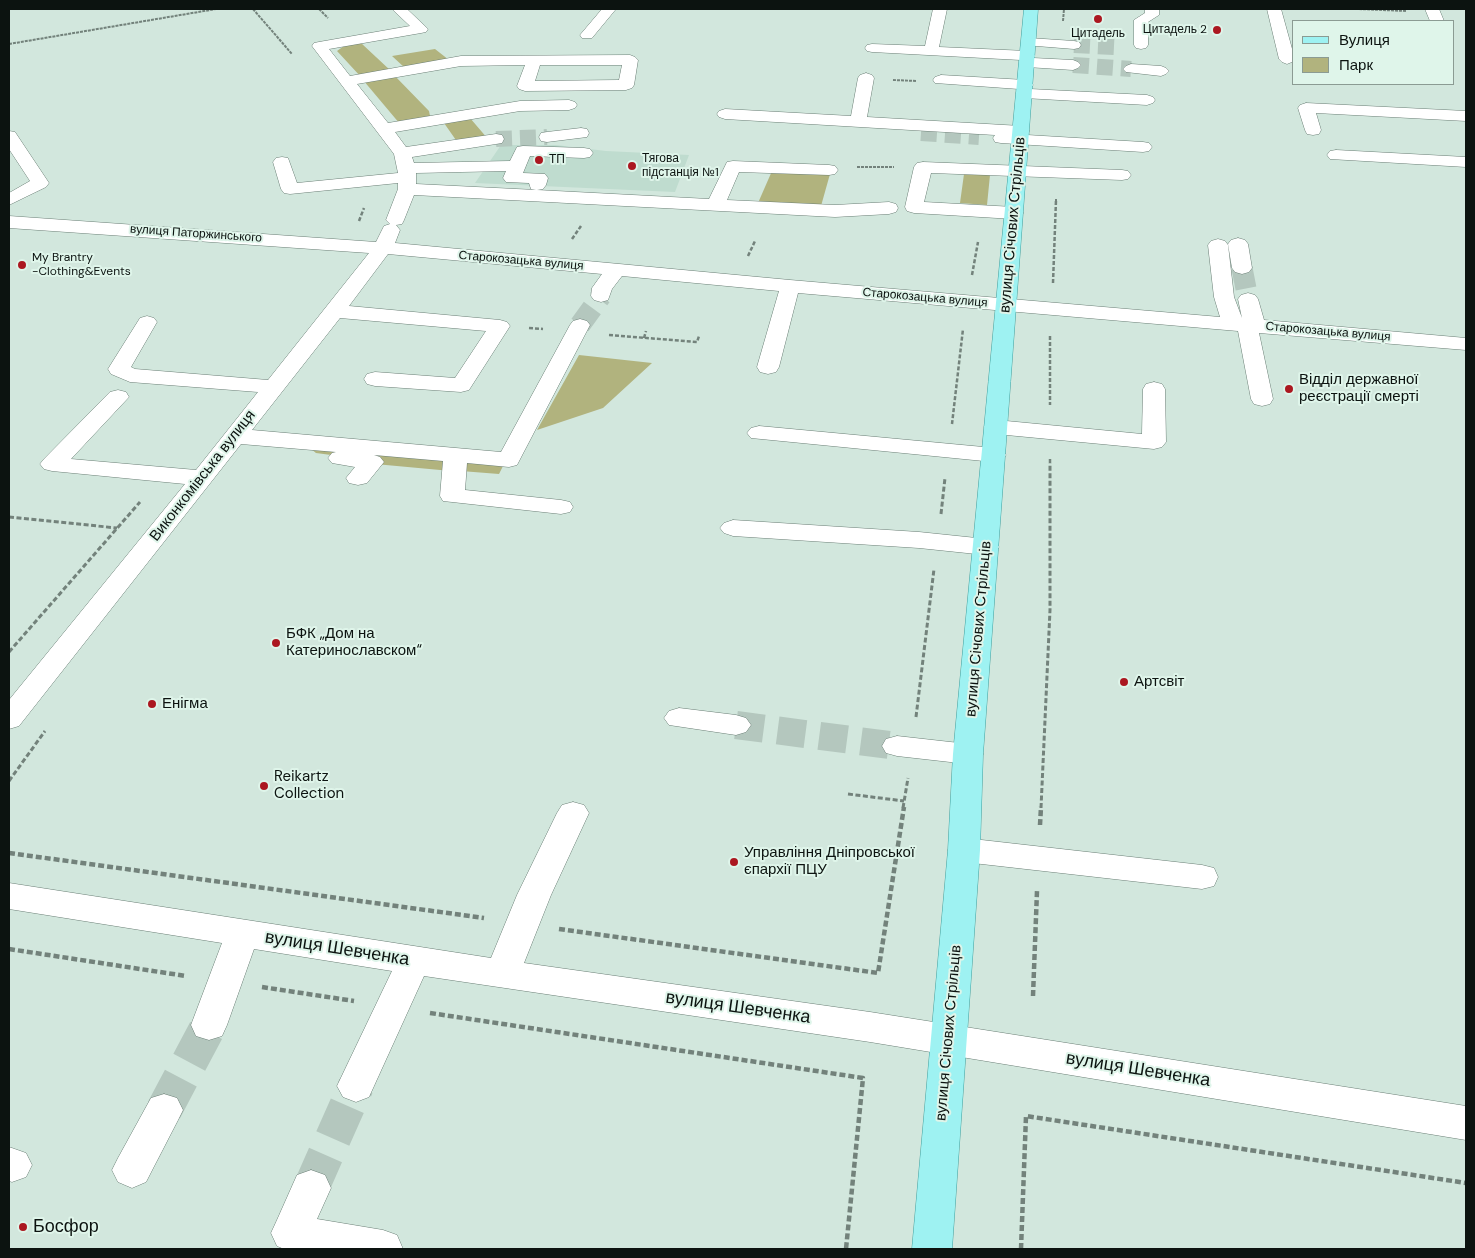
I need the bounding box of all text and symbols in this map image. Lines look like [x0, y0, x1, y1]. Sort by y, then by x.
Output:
marker: Цитадель [1092, 13, 1104, 25]
legend [1292, 20, 1455, 85]
place label: Цитадель 2 [1143, 23, 1207, 37]
marker: Цитадель 2 [1211, 24, 1223, 36]
place label: Цитадель [1071, 27, 1125, 41]
text: Вулиця [1339, 30, 1390, 50]
text: Парк [1339, 55, 1373, 75]
street label: вулиця Січових Стрільців [996, 136, 1030, 314]
place label: Тягова підстанція №1 [642, 152, 719, 180]
place label: ТП [549, 153, 565, 167]
marker: ТП [533, 154, 545, 166]
marker: Тягова підстанція №1 [626, 160, 638, 172]
street label: вулиця Паторжинського [130, 222, 262, 246]
street label: Старокозацька вулиця [458, 248, 584, 274]
place label: My Brantry -Clothing&Events [32, 251, 131, 279]
marker: My Brantry -Clothing&Events [16, 259, 28, 271]
street label: Старокозацька вулиця [862, 285, 988, 311]
street label: Старокозацька вулиця [1265, 319, 1391, 345]
place label: Відділ державної реєстрації смерті [1299, 371, 1419, 406]
marker: Відділ державної реєстрації смерті [1283, 383, 1295, 395]
street label: Виконкомівська вулиця [146, 407, 260, 545]
street label: вулиця Січових Стрільців [962, 540, 996, 718]
place label: БФК „Дом на Катеринославском“ [286, 625, 422, 660]
marker: БФК „Дом на Катеринославском“ [270, 637, 282, 649]
place label: Артсвіт [1134, 673, 1184, 691]
marker: Артсвіт [1118, 676, 1130, 688]
place label: Енігма [162, 695, 208, 713]
marker: Енігма [146, 698, 158, 710]
place label: Reikartz Collection [274, 768, 344, 803]
marker: Reikartz Collection [258, 780, 270, 792]
place label: Управління Дніпровської єпархії ПЦУ [744, 844, 915, 879]
marker: Управління Дніпровської єпархії ПЦУ [728, 856, 740, 868]
street label: вулиця Шевченка [263, 927, 411, 971]
street label: вулиця Січових Стрільців [932, 944, 966, 1122]
street label: вулиця Шевченка [664, 987, 812, 1029]
street label: вулиця Шевченка [1064, 1048, 1212, 1092]
place label: Босфор [33, 1216, 99, 1238]
marker: Босфор [17, 1221, 29, 1233]

